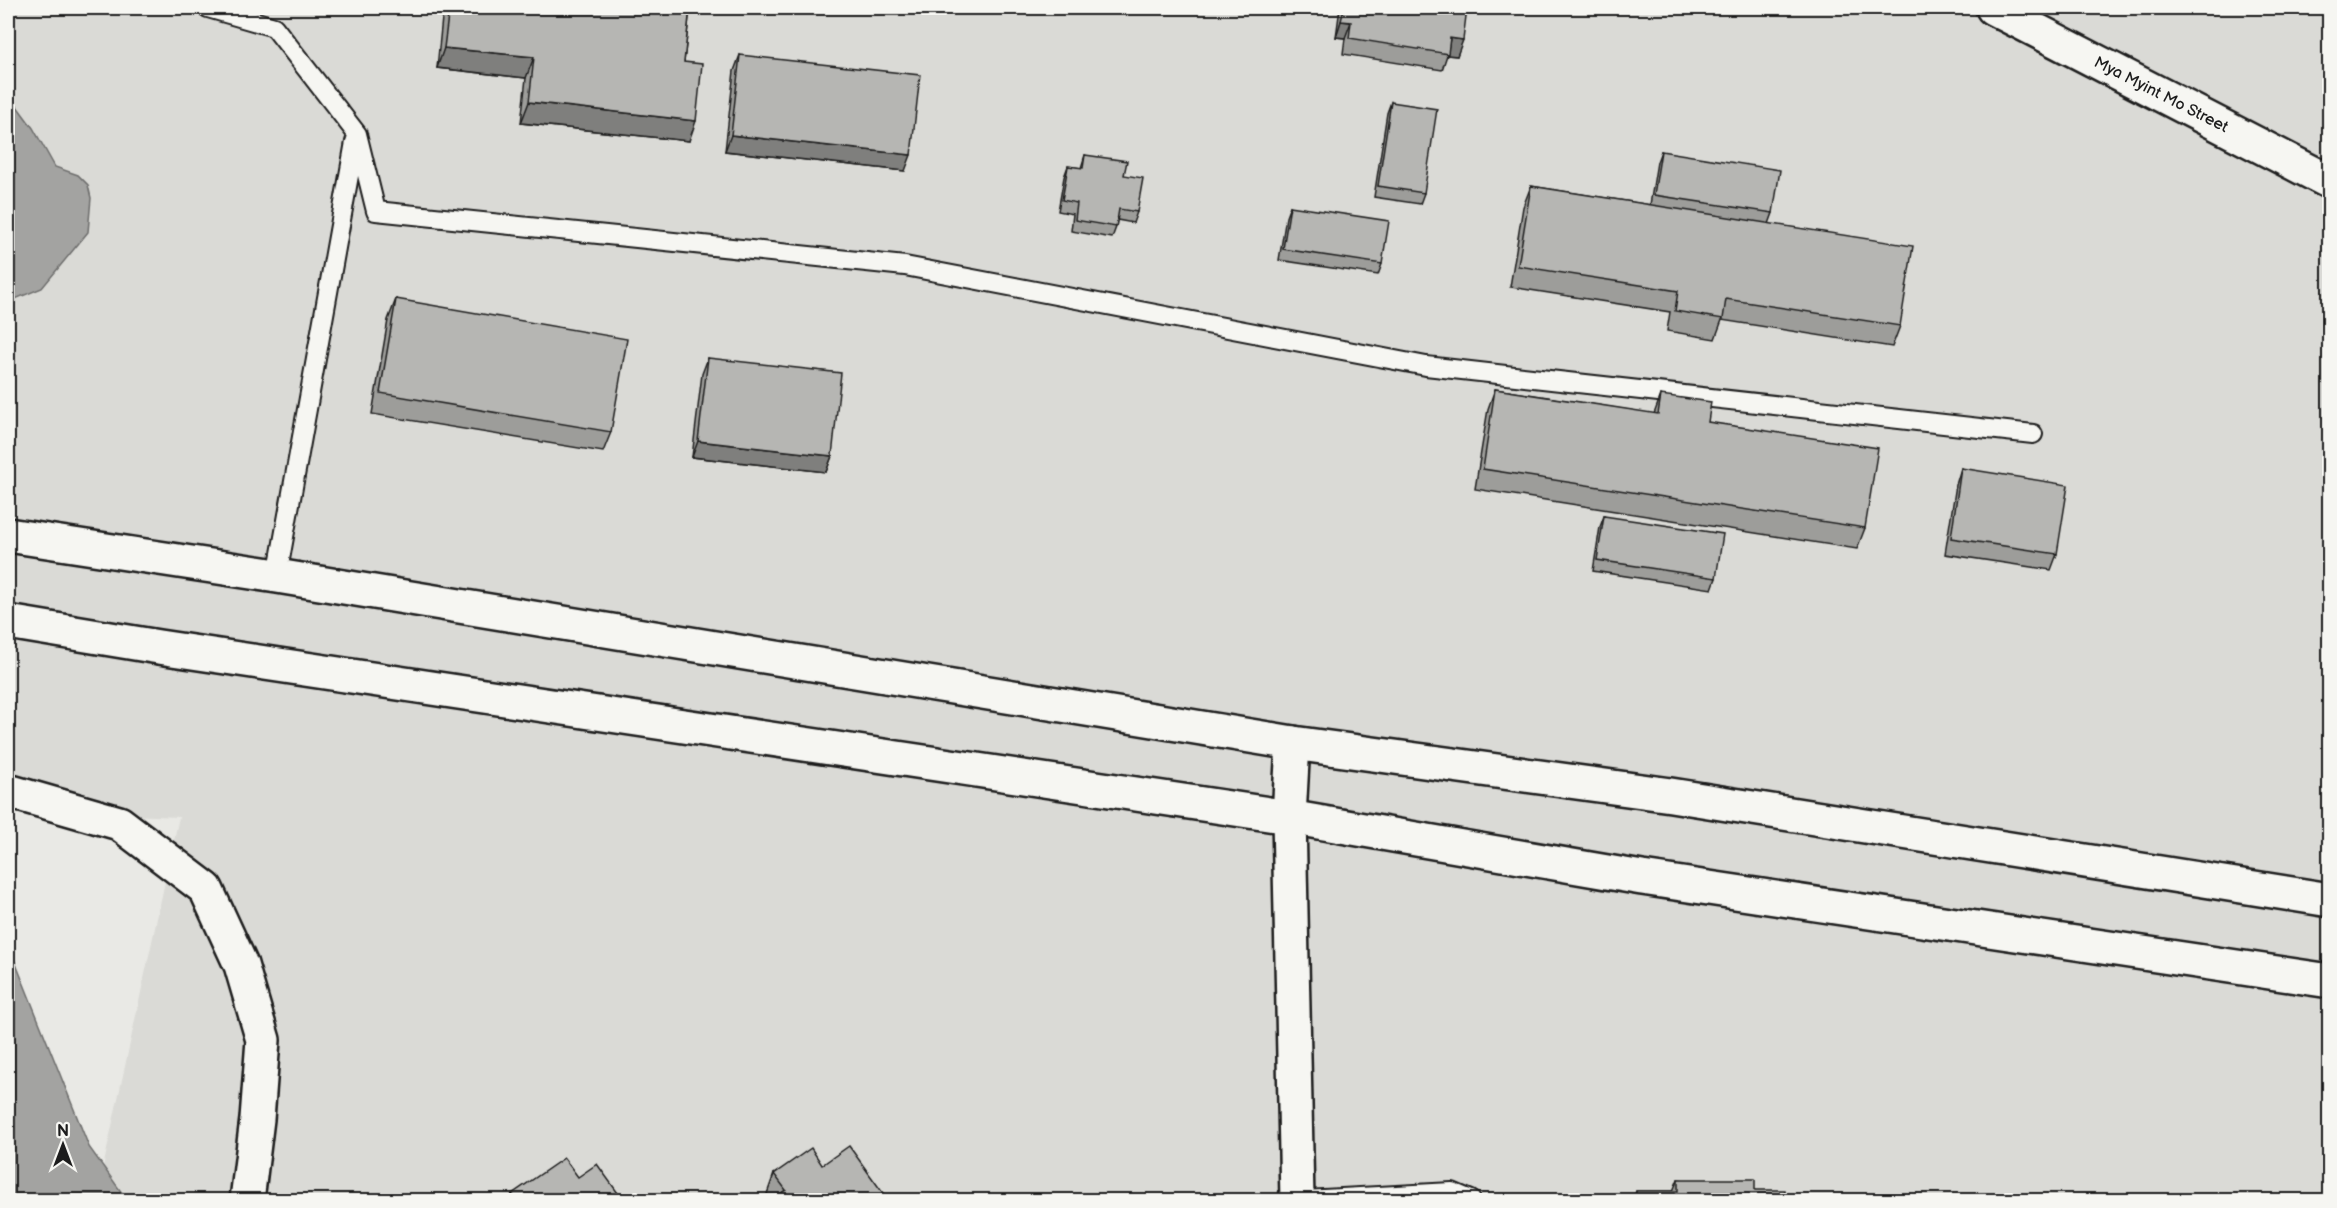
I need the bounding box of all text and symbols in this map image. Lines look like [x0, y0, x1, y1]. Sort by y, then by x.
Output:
street label: Mya Myint Mo Street [2091, 53, 2231, 137]
north arrow [33, 1115, 93, 1175]
text: N [57, 1122, 69, 1141]

